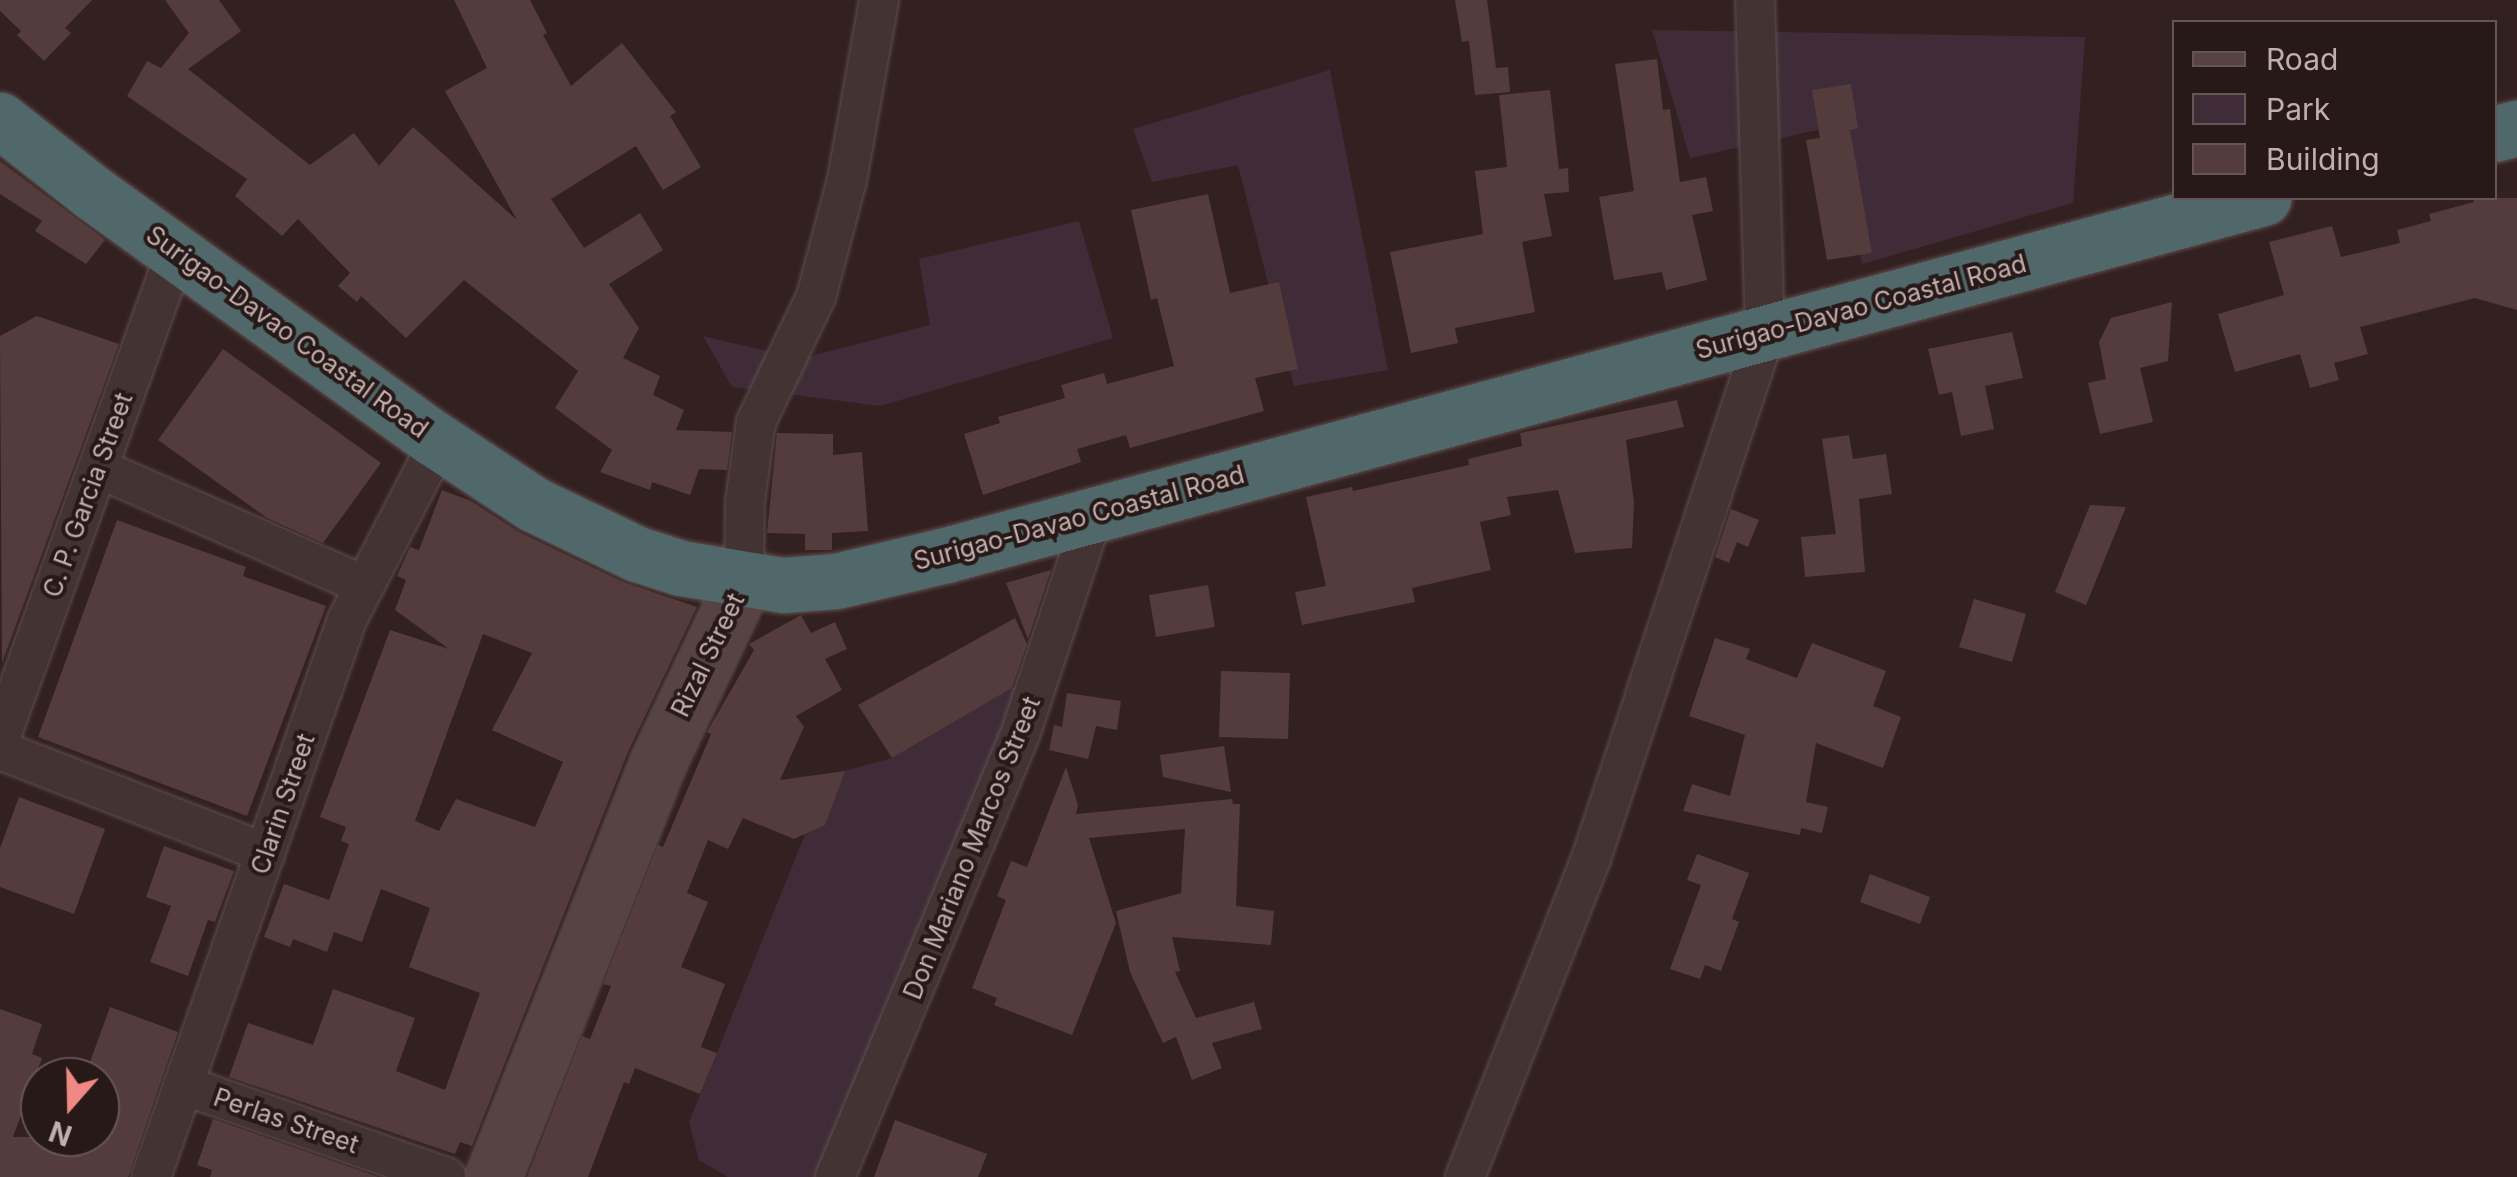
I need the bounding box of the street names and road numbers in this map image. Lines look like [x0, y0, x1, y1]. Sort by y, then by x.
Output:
street label: Surigao-Davao Coastal Road [140, 220, 434, 444]
street label: Surigao-Davao Coastal Road [1693, 248, 2029, 366]
street label: C. P. Garcia Street [37, 389, 139, 601]
street label: Surigao-Davao Coastal Road [911, 459, 1247, 577]
street label: Rizal Street [665, 588, 751, 722]
street label: Don Mariano Marcos Street [897, 692, 1047, 1004]
street label: Clarin Street [245, 730, 321, 878]
street label: Perlas Street [210, 1082, 362, 1160]

